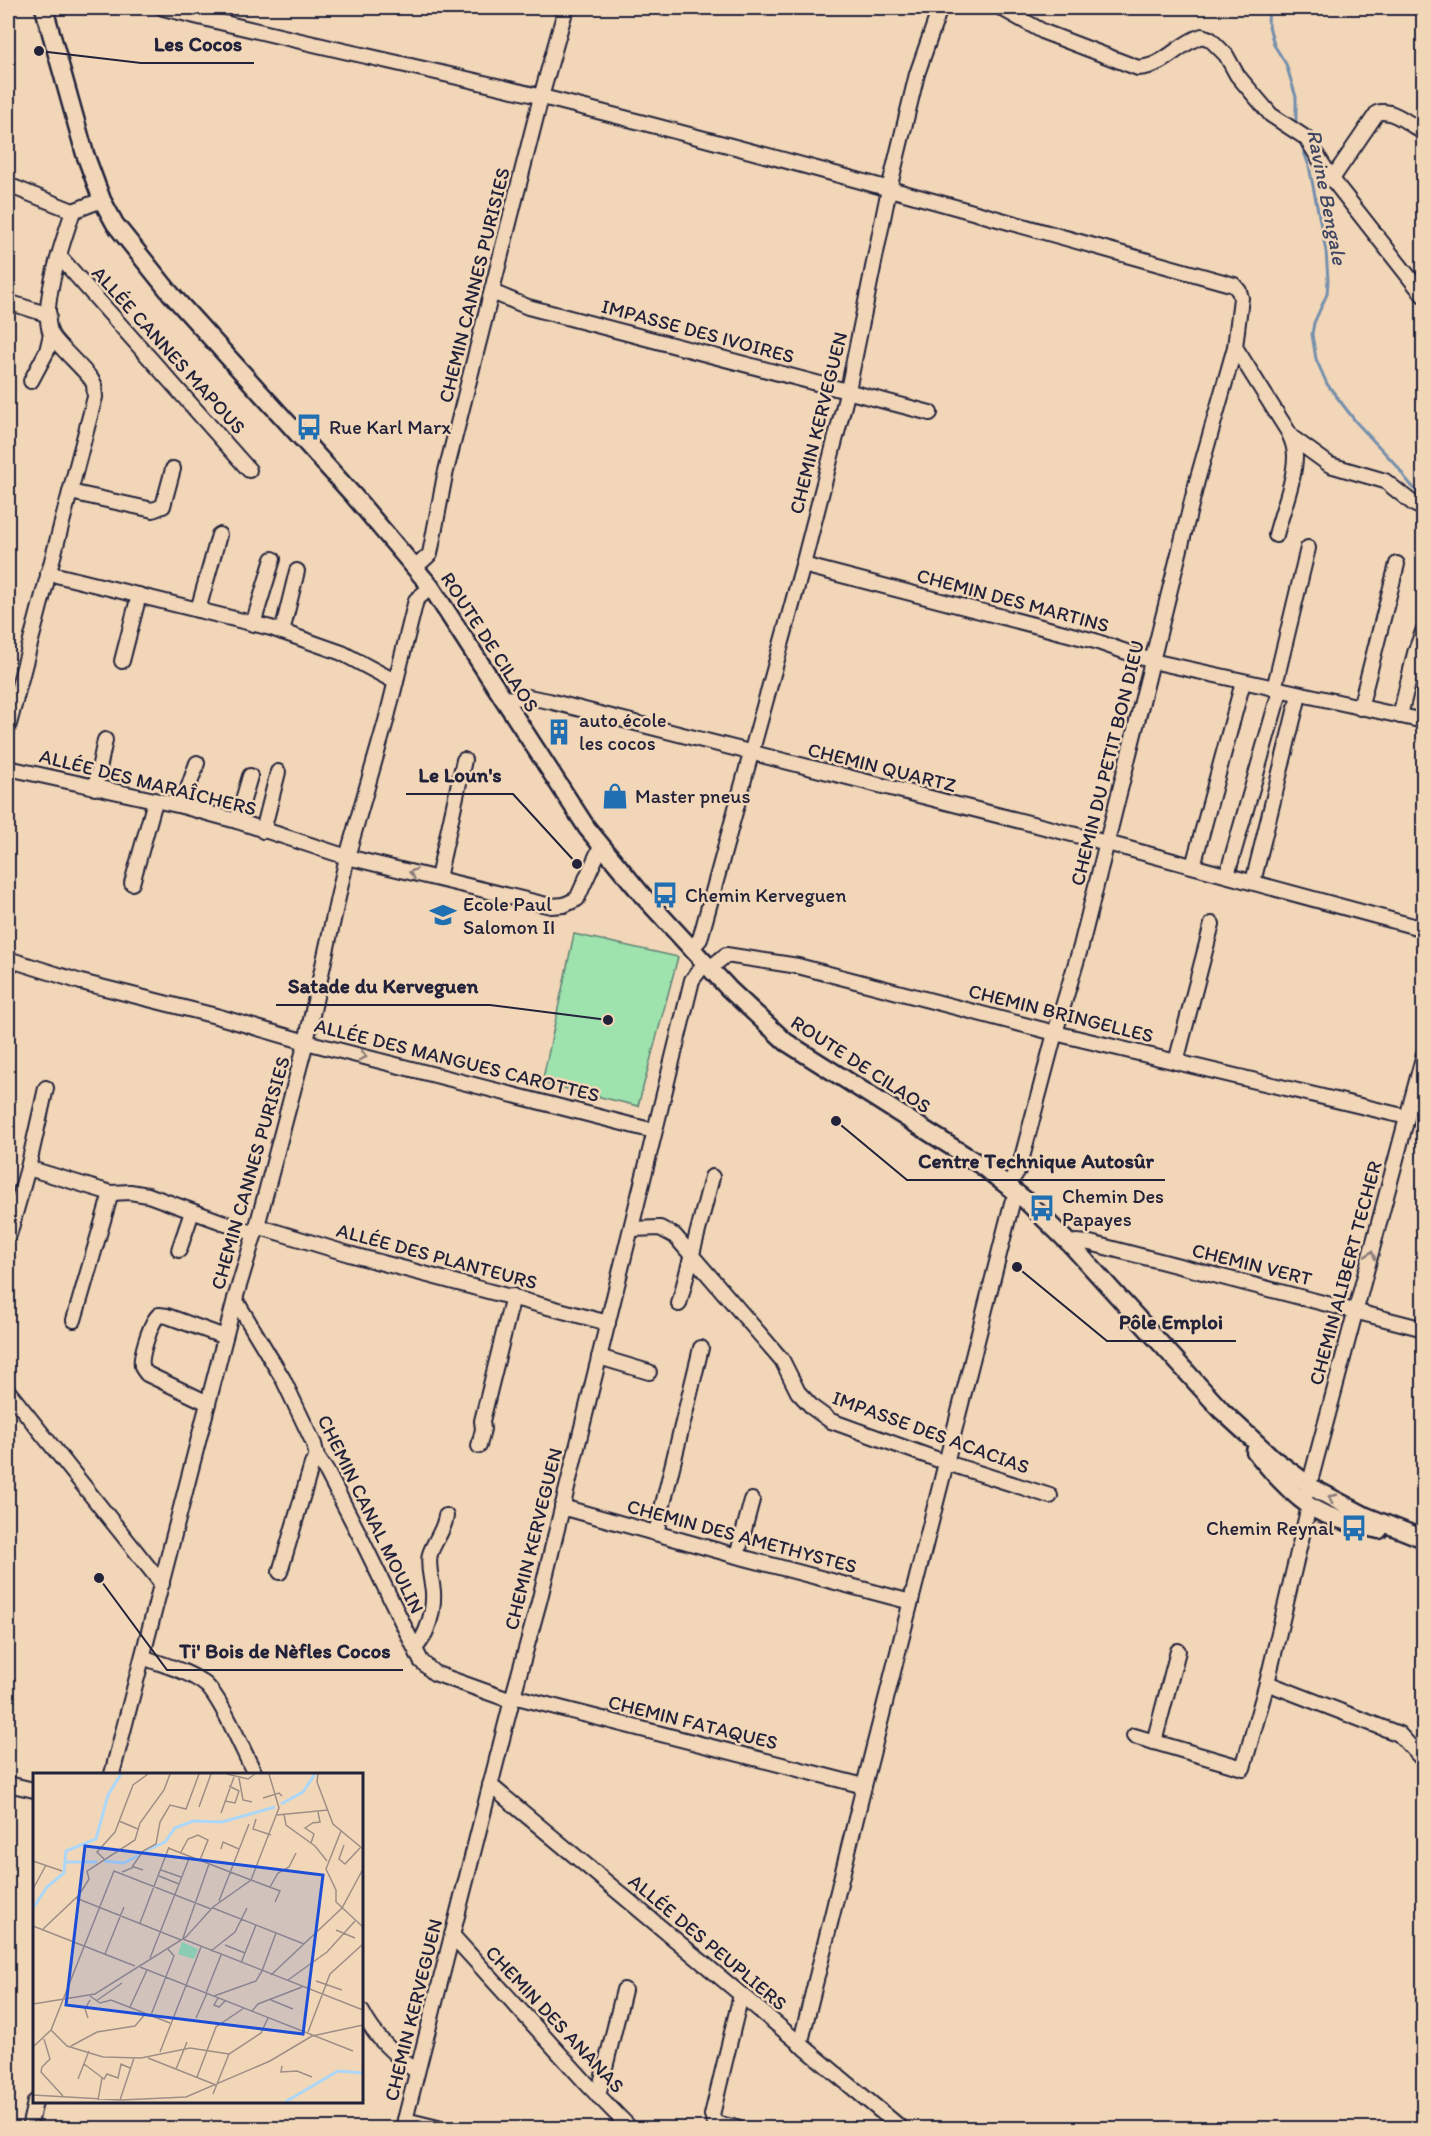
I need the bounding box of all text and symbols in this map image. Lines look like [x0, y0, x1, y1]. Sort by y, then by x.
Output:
callout: Les Cocos [141, 24, 254, 63]
text: Les Cocos [154, 31, 242, 56]
water label: Ravine Bengale [1302, 127, 1353, 268]
street label: CHEMIN CANNES PURISIES [433, 165, 515, 405]
street label: ALLÉE CANNES MAPOUS [87, 261, 251, 439]
street label: IMPASSE DES IVOIRES [599, 294, 797, 368]
street label: CHEMIN KERVEGUEN [784, 329, 852, 517]
bus stop icon: Rue Karl Marx [294, 412, 324, 442]
place label: Rue Karl Marx [329, 415, 451, 439]
street label: CHEMIN DES MARTINS [914, 563, 1112, 637]
street label: ROUTE DE CILAOS [436, 567, 544, 717]
street label: CHEMIN DU PETIT BON DIEU [1065, 638, 1149, 888]
place label: auto école les cocos [579, 708, 667, 755]
building icon: auto école les cocos [544, 717, 574, 747]
street label: CHEMIN QUARTZ [805, 737, 959, 797]
street label: ALLÉE DES MARAÎCHERS [37, 743, 259, 821]
callout: Le Loun's [406, 755, 513, 794]
text: Le Loun's [418, 762, 502, 787]
shop icon: Master pneus [600, 781, 630, 811]
place label: Master pneus [635, 784, 750, 808]
one-way arrow [409, 867, 419, 880]
bus stop icon: Chemin Kerveguen [650, 880, 680, 910]
place label: Chemin Kerveguen [685, 883, 847, 907]
place label: Ecole Paul Salomon II [463, 892, 555, 939]
school or university icon: Ecole Paul Salomon II [428, 900, 458, 930]
callout: Satade du Kerveguen [276, 966, 490, 1005]
text: Satade du Kerveguen [288, 973, 478, 999]
street label: CHEMIN BRINGELLES [966, 978, 1156, 1048]
street label: ROUTE DE CILAOS [786, 1010, 936, 1118]
street label: ALLÉE DES MANGUES CAROTTES [312, 1013, 602, 1107]
one-way arrow [358, 1049, 368, 1062]
street label: CHEMIN CANNES PURISIES [205, 1054, 295, 1292]
callout: Centre Technique Autosûr [907, 1141, 1165, 1180]
text: Centre Technique Autosûr [918, 1148, 1155, 1174]
street label: CHEMIN ALIBERT TECHER [1303, 1158, 1387, 1388]
place label: Chemin Des Papayes [1062, 1184, 1164, 1231]
bus stop icon: Chemin Des Papayes [1027, 1193, 1057, 1223]
street label: ALLÉE DES PLANTEURS [334, 1218, 540, 1294]
street label: CHEMIN VERT [1189, 1237, 1315, 1291]
one-way arrow [1363, 1250, 1376, 1260]
callout: Pôle Emploi [1107, 1302, 1236, 1341]
text: Pôle Emploi [1119, 1309, 1223, 1335]
street label: IMPASSE DES ACACIAS [829, 1385, 1033, 1479]
street label: CHEMIN CANAL MOULIN [312, 1411, 430, 1617]
street label: CHEMIN KERVEGUEN [499, 1445, 567, 1633]
street label: CHEMIN DES AMETHYSTES [624, 1494, 860, 1578]
one-way arrow [1328, 1494, 1338, 1505]
bus stop icon: Chemin Reynal [1339, 1513, 1369, 1543]
place label: Chemin Reynal [1206, 1516, 1334, 1540]
callout: Ti' Bois de Nèfles Cocos [167, 1631, 403, 1670]
text: Ti' Bois de Nèfles Cocos [178, 1638, 391, 1663]
street label: CHEMIN FATAQUES [606, 1689, 780, 1755]
inset map [33, 1773, 363, 2103]
street label: ALLÉE DES PEUPLIERS [624, 1869, 792, 2015]
street label: CHEMIN KERVEGUEN [379, 1916, 447, 2104]
street label: CHEMIN DES ANANAS [481, 1940, 629, 2098]

